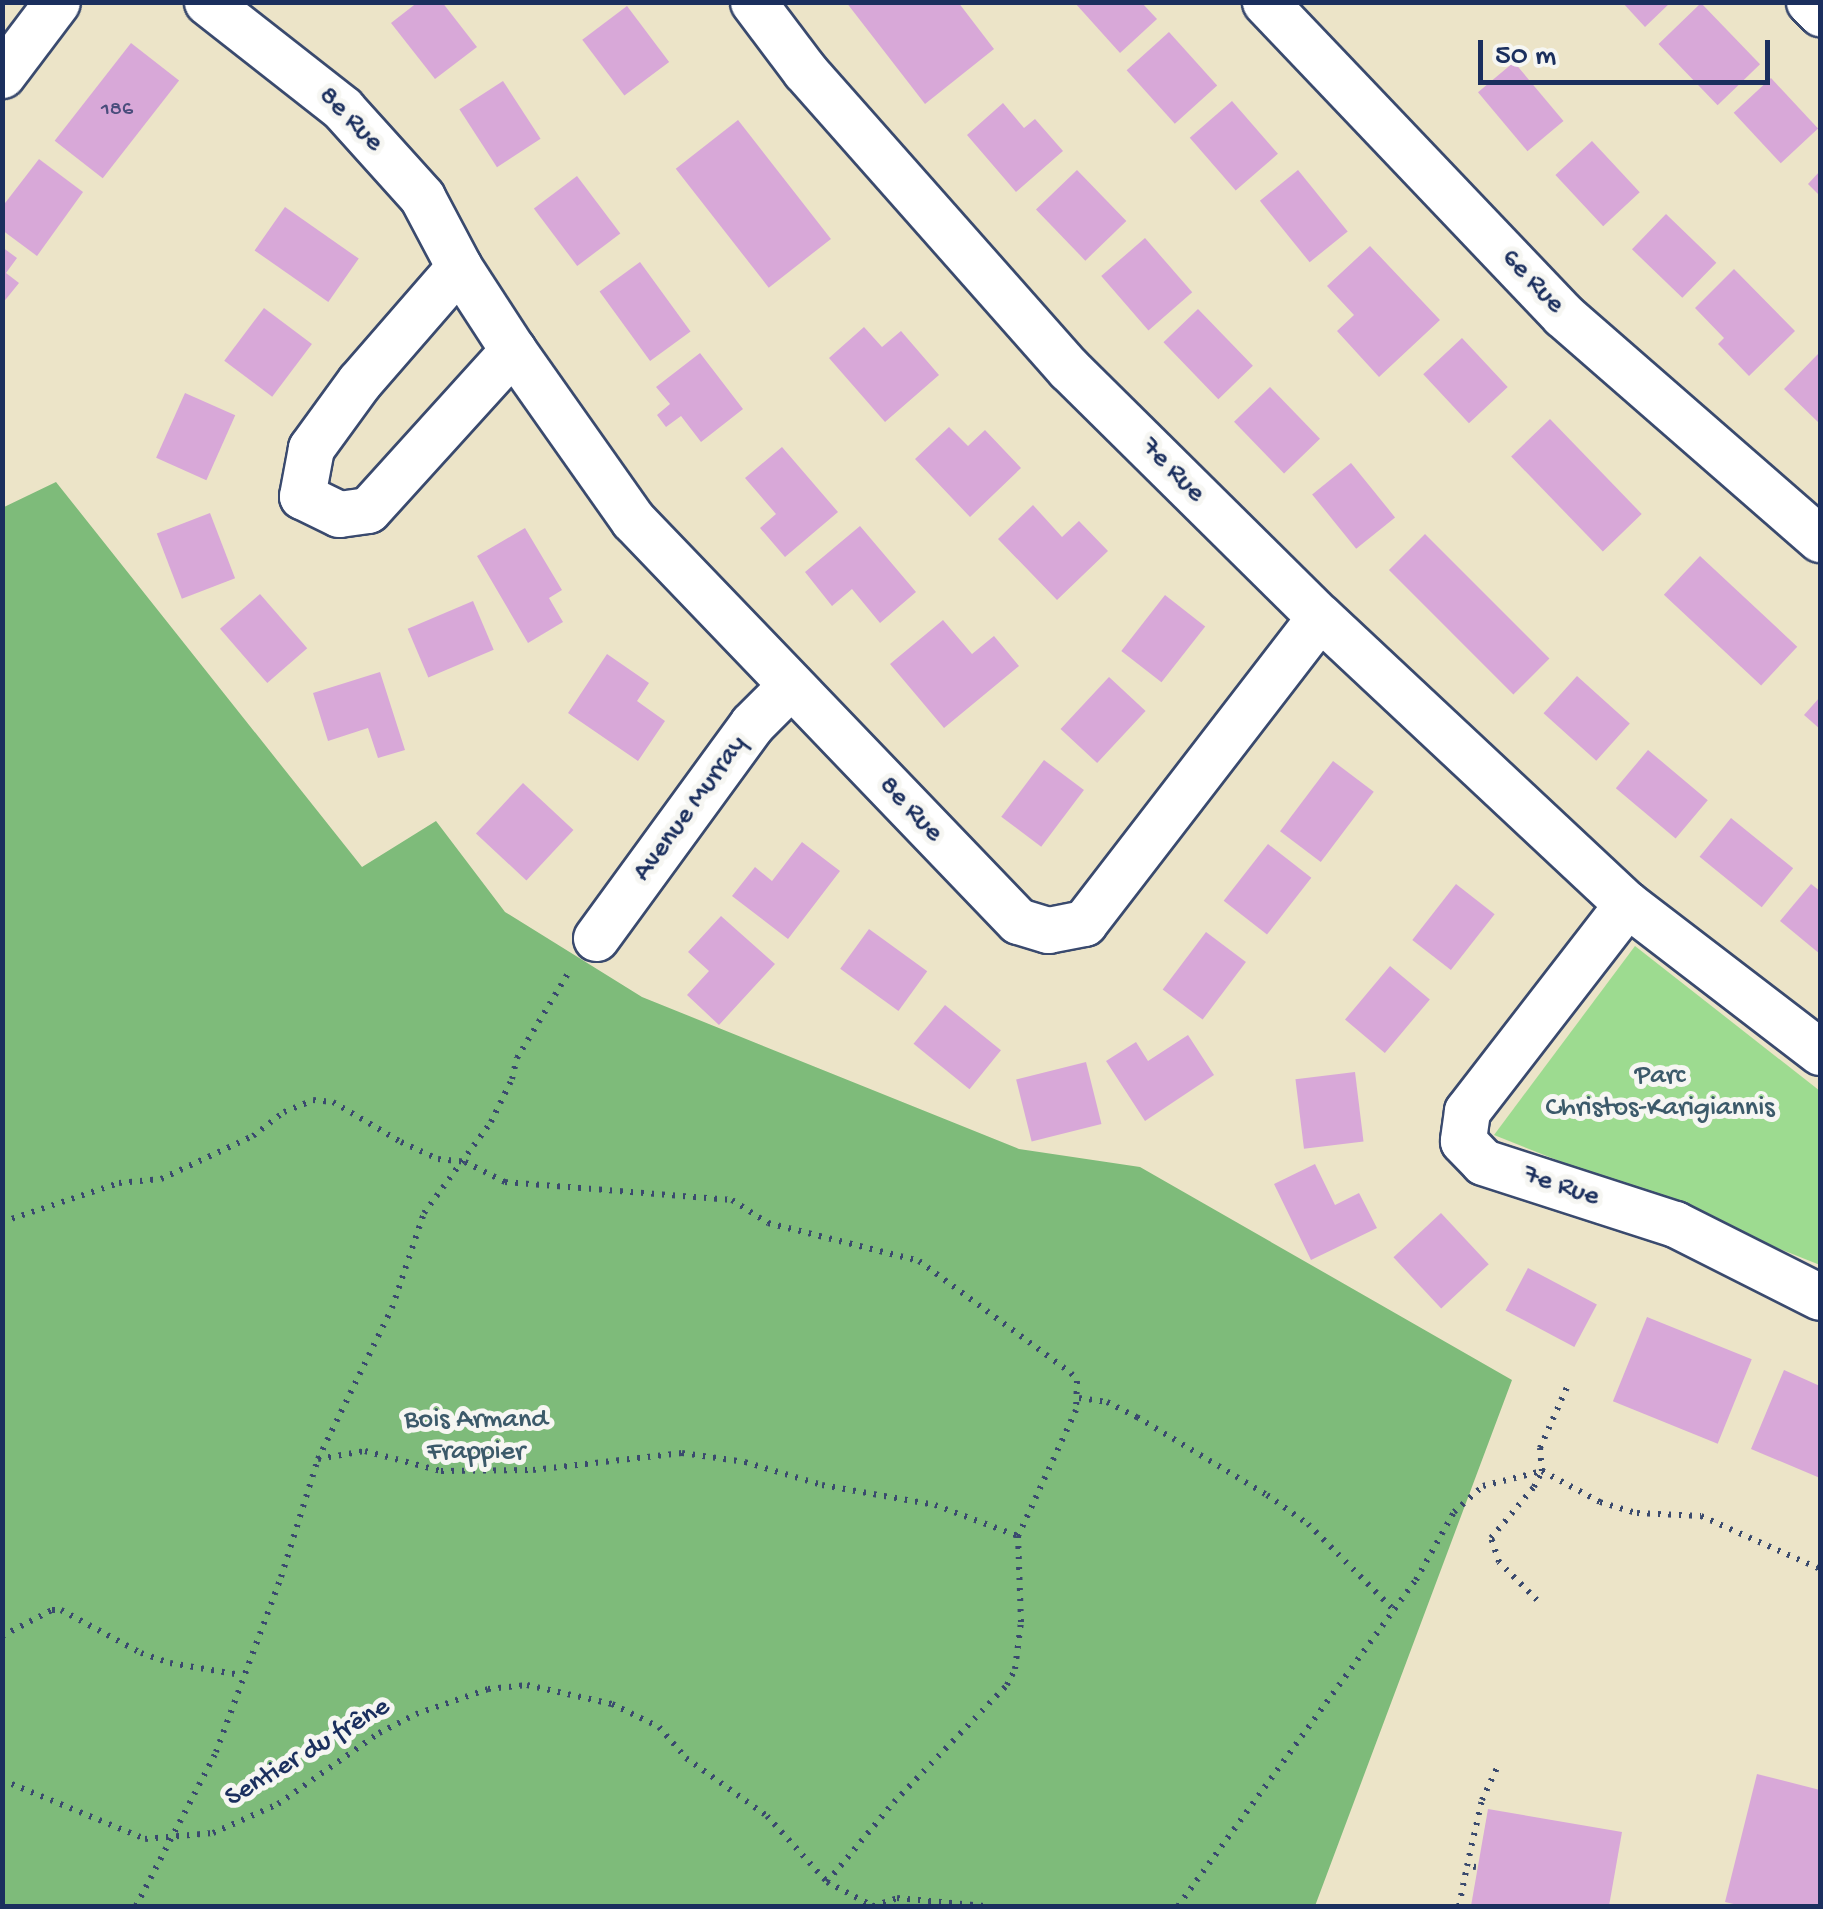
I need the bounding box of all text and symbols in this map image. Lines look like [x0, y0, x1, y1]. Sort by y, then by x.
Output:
scale bar [1483, 20, 1776, 82]
text: 50 m [1495, 40, 1556, 75]
street label: 8e Rue [310, 80, 390, 160]
house number: 186 [101, 98, 133, 124]
street label: 6e Rue [1493, 242, 1571, 322]
street label: 7e Rue [1133, 432, 1211, 510]
street label: Avenue Murray [627, 729, 755, 889]
street label: 8e Rue [871, 770, 949, 850]
park label: Parc Christos-Karigiannis [1545, 1060, 1775, 1126]
street label: 7e Rue [1519, 1159, 1603, 1215]
park label: Bois Armand Frappier [404, 1404, 548, 1470]
street label: Sentier du frêne [220, 1691, 396, 1815]

